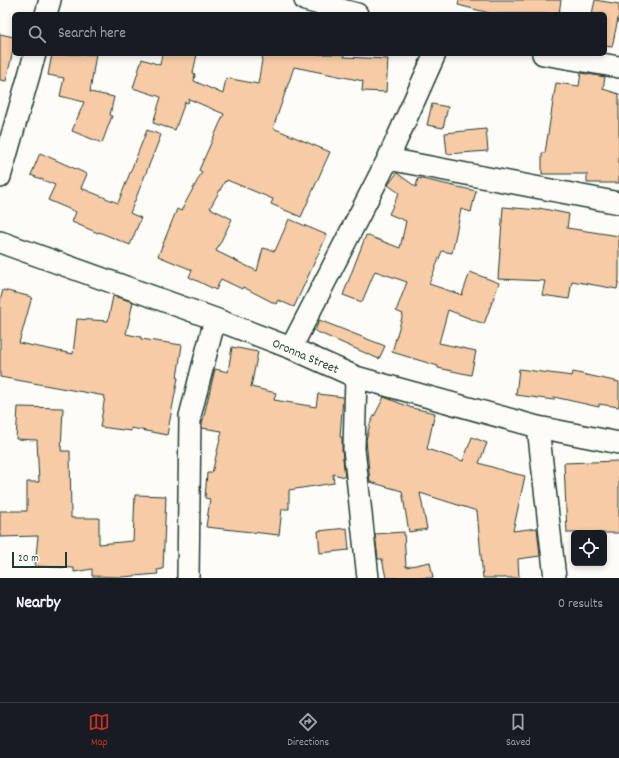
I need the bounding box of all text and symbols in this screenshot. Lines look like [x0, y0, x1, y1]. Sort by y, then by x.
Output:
search box [12, 12, 607, 56]
icon: search [26, 23, 48, 45]
text: Search here [58, 23, 126, 45]
street label: Oronna Street [269, 335, 341, 380]
map controls [571, 530, 607, 566]
button: locate [571, 530, 607, 566]
scale bar [12, 550, 67, 569]
text: 20 m [18, 551, 39, 567]
text: Nearby [16, 592, 60, 616]
text: 0 results [558, 595, 603, 614]
tab: Map [88, 711, 110, 751]
tab: Directions [287, 711, 329, 751]
tab: Saved [506, 711, 531, 751]

